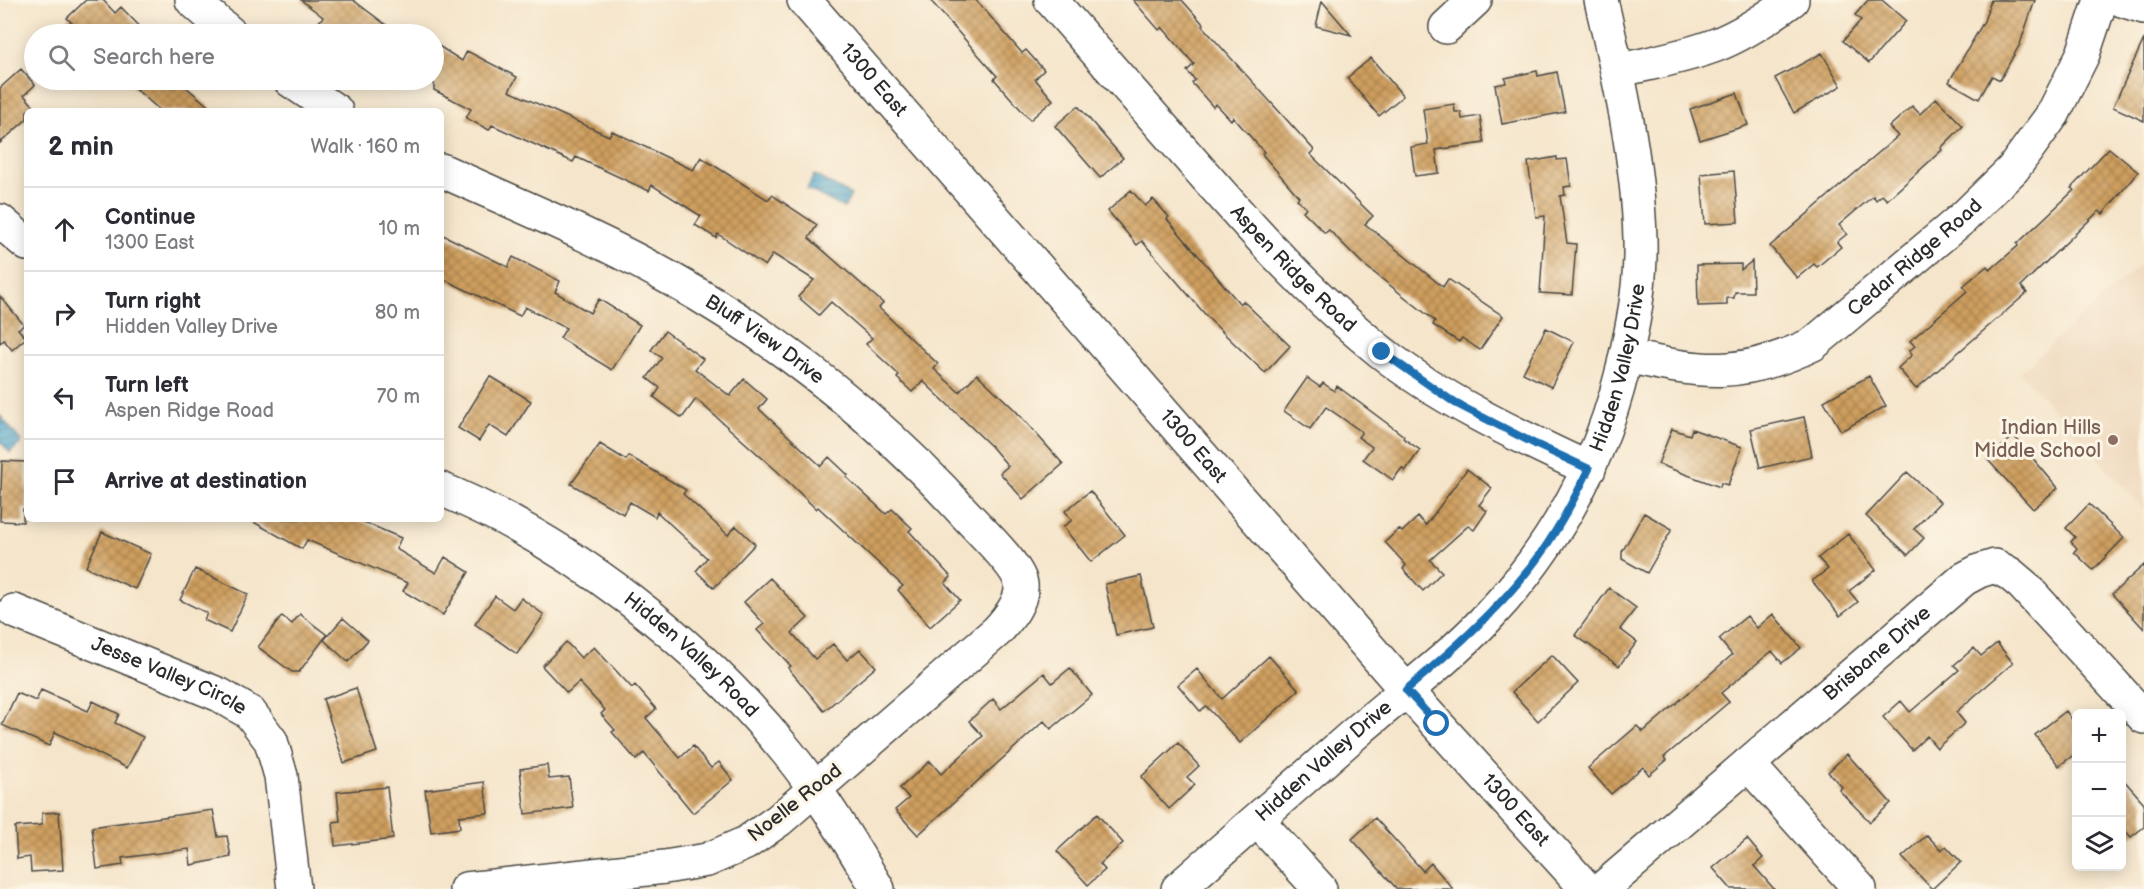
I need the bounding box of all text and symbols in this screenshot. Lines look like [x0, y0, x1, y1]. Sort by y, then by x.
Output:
search box [24, 24, 444, 90]
street label: 1300 East [835, 38, 912, 122]
icon: search [45, 41, 78, 74]
text: Search here [93, 44, 215, 71]
text: 2 min [48, 132, 114, 163]
text: Walk · 160 m [311, 135, 420, 159]
street label: Cedar Ridge Road [1843, 194, 1987, 322]
street label: Aspen Ridge Road [1225, 200, 1361, 338]
text: Continue [105, 204, 195, 231]
icon: ahead [48, 213, 81, 246]
text: 10 m [379, 217, 420, 241]
text: 1300 East [105, 231, 195, 255]
street label: Hidden Valley Drive [1585, 282, 1650, 456]
text: Turn right [105, 288, 201, 315]
street label: Bluff View Drive [701, 290, 829, 389]
icon: right [48, 297, 81, 330]
text: 80 m [375, 301, 420, 325]
text: Hidden Valley Drive [105, 315, 278, 339]
route end [1368, 338, 1394, 364]
text: Turn left [105, 372, 189, 399]
icon: left [48, 381, 81, 414]
text: 70 m [376, 385, 420, 409]
text: Aspen Ridge Road [105, 399, 274, 423]
street label: 1300 East [1155, 404, 1232, 488]
place label: Indian Hills Middle School [1974, 416, 2101, 463]
marker: Indian Hills Middle School [2106, 433, 2120, 447]
icon: arrive [48, 465, 81, 498]
text: Arrive at destination [105, 468, 307, 495]
street label: Hidden Valley Road [619, 587, 764, 722]
street label: Brisbane Drive [1818, 601, 1936, 706]
street label: Jesse Valley Circle [88, 632, 251, 720]
street label: Hidden Valley Drive [1251, 695, 1397, 827]
map controls [2072, 709, 2126, 871]
button: + [2072, 709, 2126, 763]
route start [1423, 710, 1449, 736]
street label: Noelle Road [743, 759, 847, 847]
button: − [2072, 763, 2126, 817]
street label: 1300 East [1476, 769, 1554, 851]
button: layers [2072, 817, 2126, 871]

